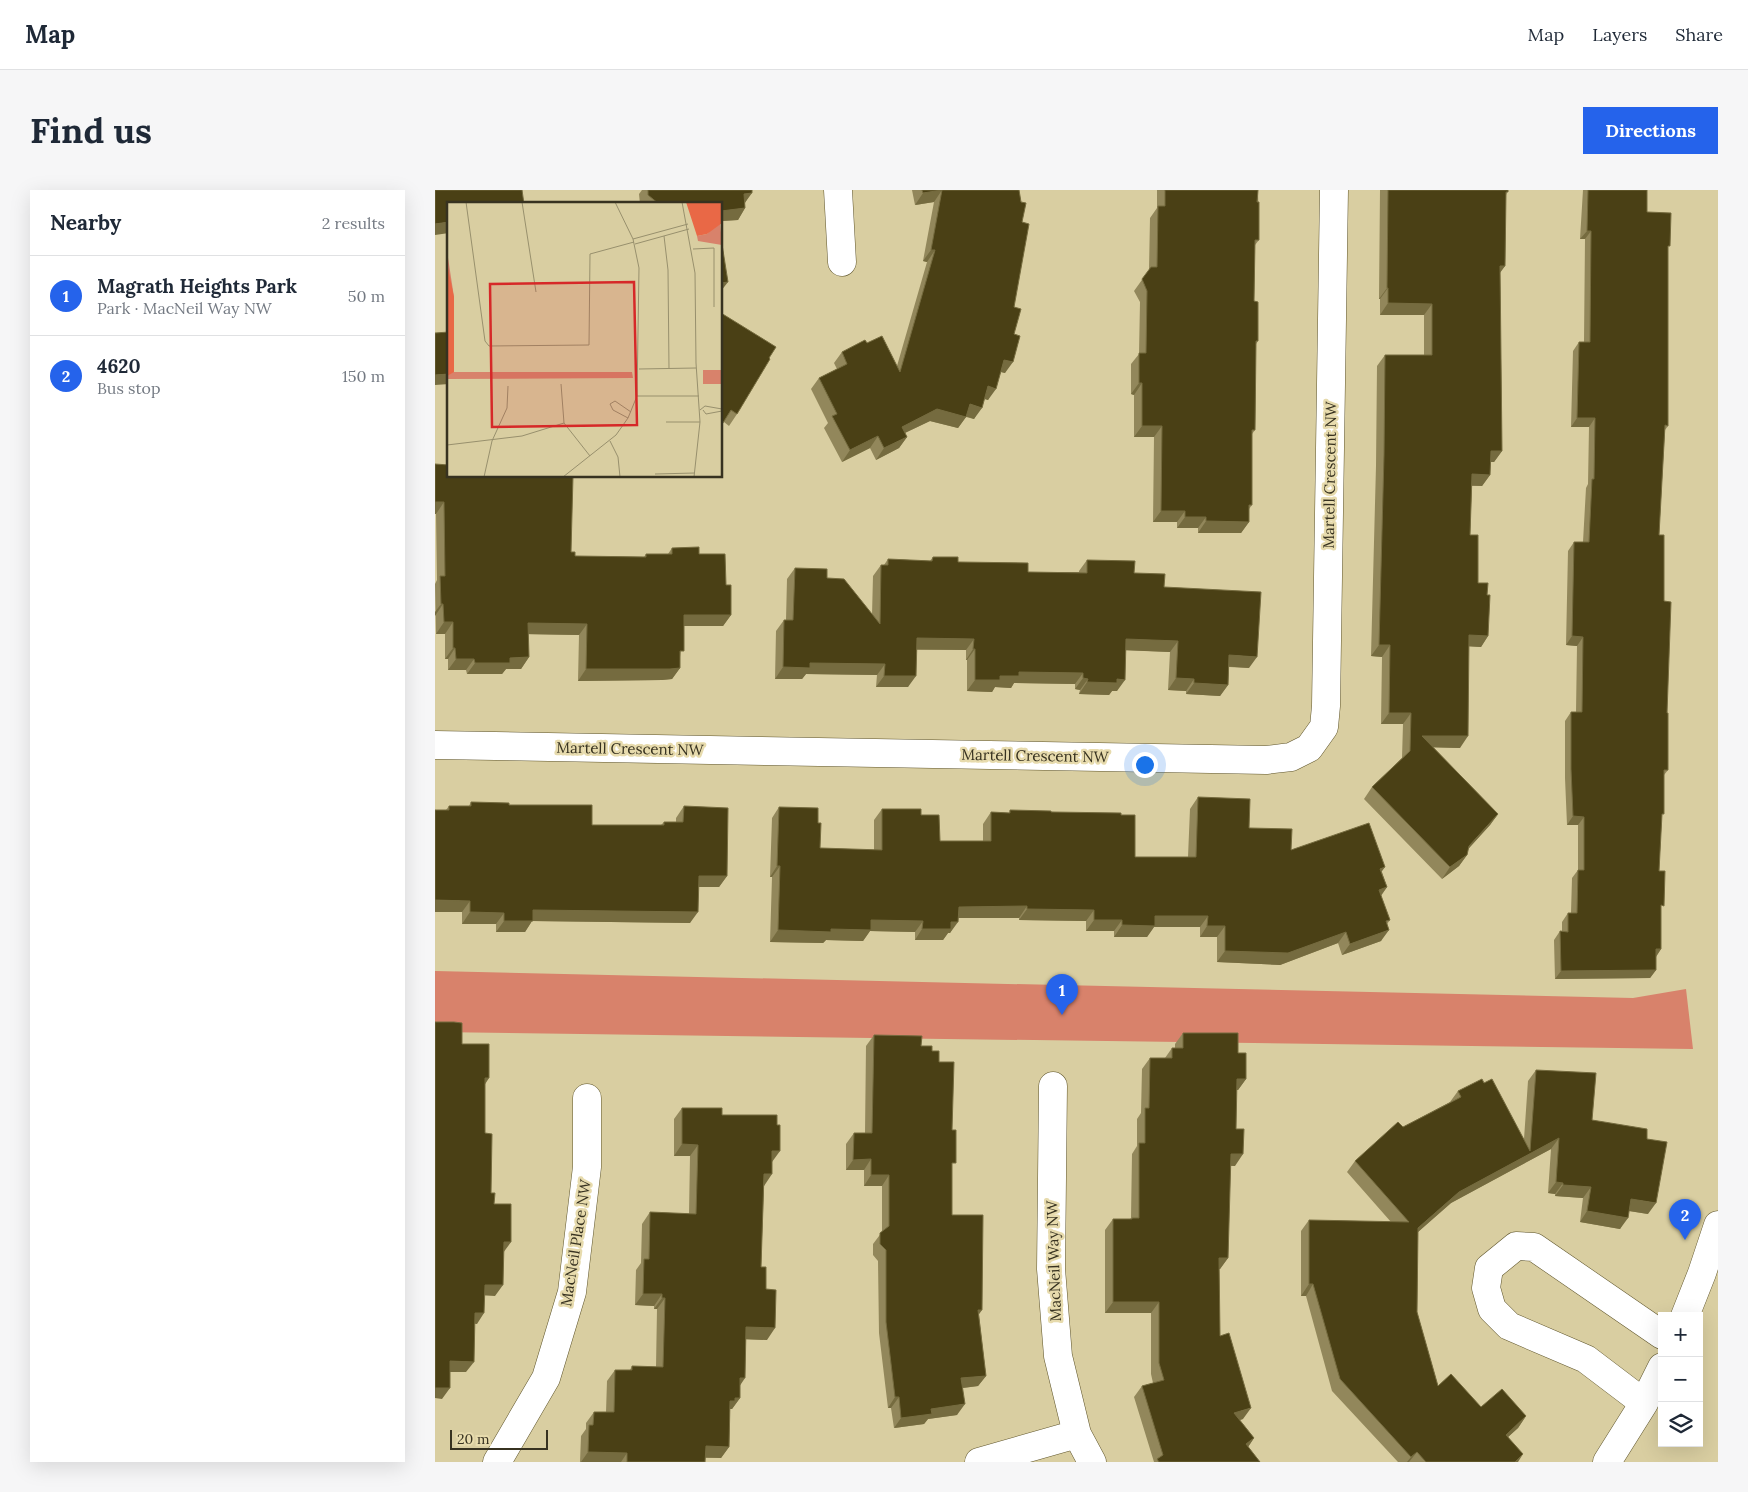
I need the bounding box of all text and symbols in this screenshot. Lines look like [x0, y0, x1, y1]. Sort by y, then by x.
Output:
text: Map [25, 19, 75, 50]
text: Map [1528, 23, 1564, 46]
text: Layers [1592, 23, 1647, 46]
text: Share [1675, 23, 1723, 46]
button: Directions [1583, 107, 1718, 154]
text: Find us [30, 108, 152, 153]
inset map [447, 202, 723, 478]
text: Nearby [50, 209, 121, 236]
text: 2 results [322, 213, 385, 233]
text: Magrath Heights Park [97, 274, 297, 298]
text: 1 [63, 286, 69, 306]
text: 50 m [348, 286, 385, 306]
text: Park · MacNeil Way NW [97, 298, 272, 318]
text: 4620 [97, 354, 141, 378]
text: 2 [62, 366, 70, 386]
text: 150 m [342, 366, 385, 386]
text: Bus stop [97, 378, 161, 398]
street label: Martell Crescent NW [1319, 400, 1340, 549]
street label: Martell Crescent NW [556, 738, 705, 759]
street label: Martell Crescent NW [961, 745, 1110, 766]
your location [1132, 752, 1158, 778]
pin: 1 [1046, 974, 1078, 1015]
street label: MacNeil Place NW [556, 1177, 595, 1308]
street label: MacNeil Way NW [1042, 1199, 1065, 1322]
pin: 2 [1669, 1199, 1701, 1240]
map controls [1658, 1312, 1703, 1447]
button: + [1658, 1312, 1703, 1357]
button: − [1658, 1357, 1703, 1402]
button: layers [1658, 1402, 1703, 1447]
scale bar [450, 1427, 547, 1450]
text: 20 m [457, 1430, 489, 1448]

